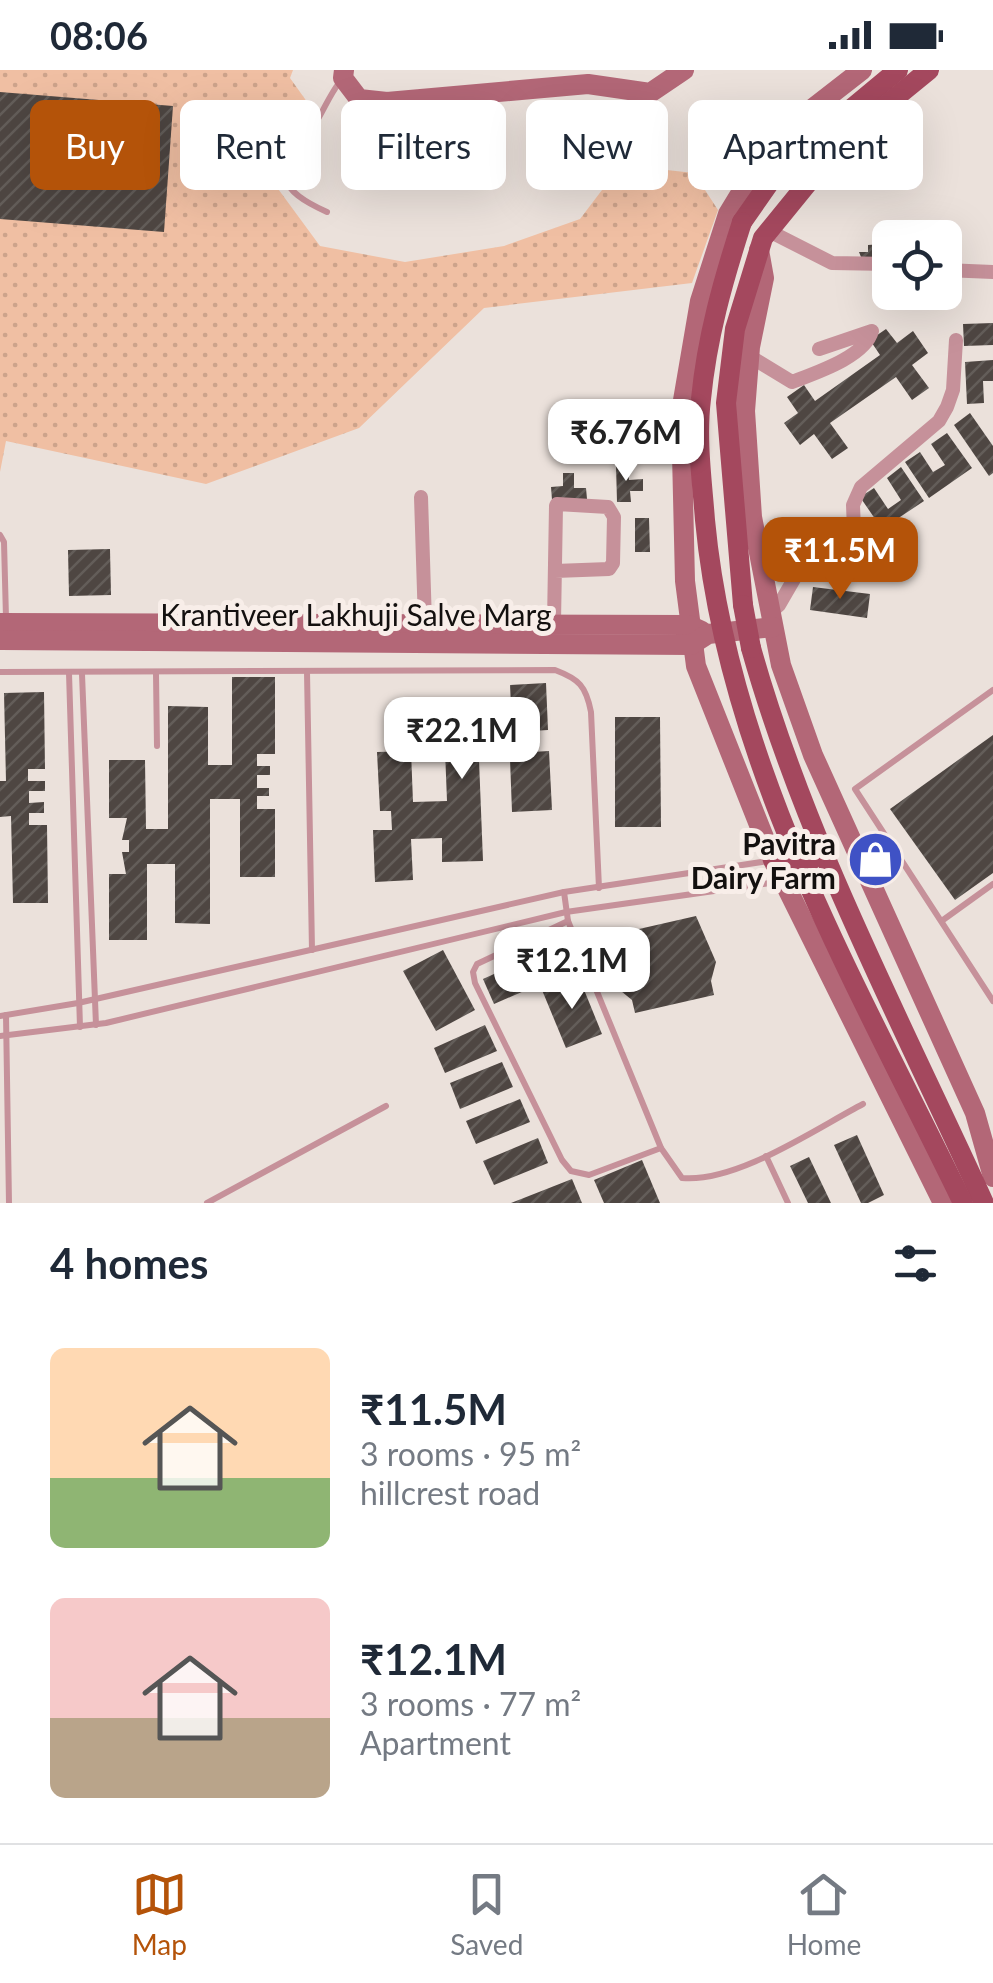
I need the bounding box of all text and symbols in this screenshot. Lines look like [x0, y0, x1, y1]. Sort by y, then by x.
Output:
text: 08:06 [50, 12, 148, 58]
chip: Buy [30, 100, 160, 190]
chip: Rent [180, 100, 321, 190]
chip: Filters [341, 100, 506, 190]
chip: New [526, 100, 668, 190]
chip: Apartment [688, 100, 923, 190]
map controls [872, 220, 962, 310]
button: locate [872, 220, 962, 310]
pin: ₹6.76M [545, 399, 707, 484]
text: ₹6.76M [570, 412, 682, 451]
pin: ₹11.5M [759, 517, 921, 602]
text: ₹11.5M [784, 530, 896, 569]
street label: Krantiveer Lakhuji Salve Marg [160, 596, 552, 632]
pin: ₹22.1M [381, 697, 543, 782]
text: ₹22.1M [406, 710, 518, 749]
place label: Pavitra Dairy Farm [691, 825, 836, 895]
shop icon: Pavitra Dairy Farm [845, 830, 905, 890]
pin: ₹12.1M [491, 927, 653, 1012]
text: ₹12.1M [516, 940, 628, 979]
icon: filters [888, 1236, 943, 1291]
text: 4 homes [50, 1238, 208, 1288]
text: ₹11.5M [360, 1384, 507, 1434]
icon: home [130, 1388, 250, 1508]
text: 3 rooms · 95 m² [360, 1434, 581, 1473]
text: hillcrest road [360, 1473, 540, 1512]
text: ₹12.1M [360, 1634, 507, 1684]
icon: home [130, 1638, 250, 1758]
text: 3 rooms · 77 m² [360, 1684, 581, 1723]
text: Apartment [360, 1723, 511, 1762]
tab: Map [132, 1867, 187, 1961]
tab: Saved [450, 1867, 523, 1961]
tab: Home [787, 1867, 861, 1961]

